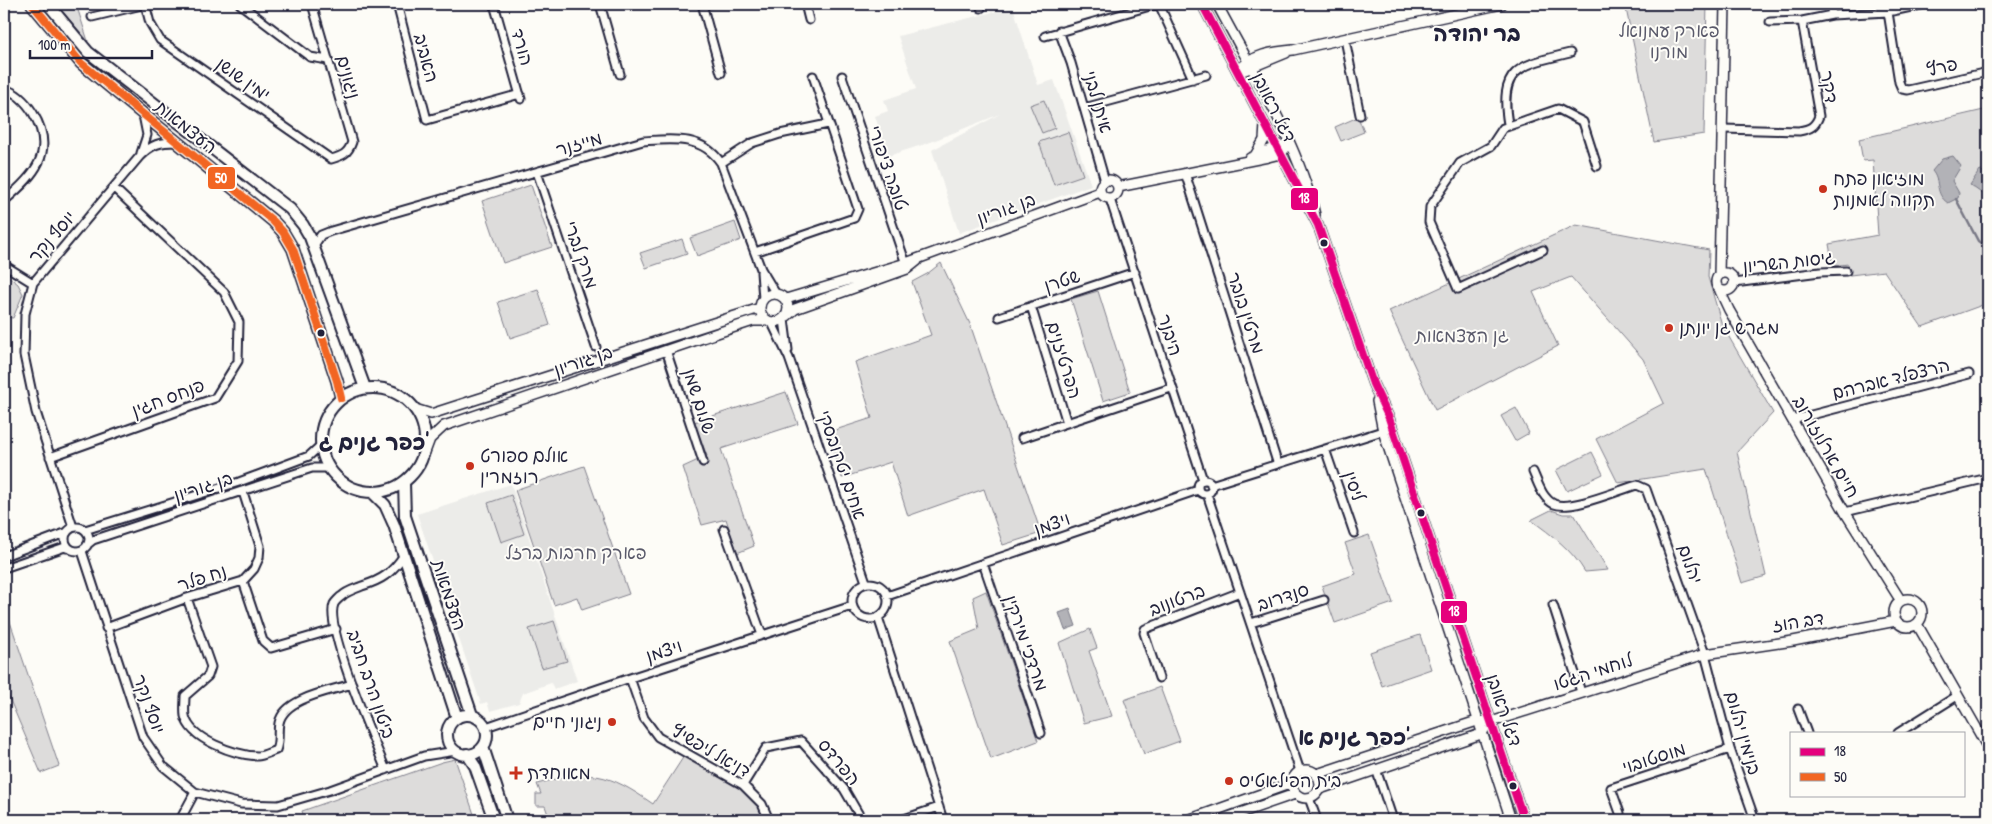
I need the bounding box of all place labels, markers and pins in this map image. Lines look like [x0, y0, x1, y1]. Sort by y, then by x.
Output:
place label: מוזיאון פתח תקווה לאמנות [1833, 166, 1935, 212]
marker: מוזיאון פתח תקווה לאמנות [1817, 183, 1829, 195]
unlabelled marker [1319, 238, 1329, 248]
place label: מגרש גן יונתן [1679, 315, 1779, 340]
marker: מגרש גן יונתן [1663, 322, 1675, 334]
unlabelled marker [316, 328, 326, 338]
place label: אולם ספורט רוזמרין [480, 443, 568, 489]
marker: אולם ספורט רוזמרין [464, 460, 476, 472]
unlabelled marker [1416, 508, 1426, 518]
place label: ניגוני חיים [533, 709, 602, 734]
marker: ניגוני חיים [606, 716, 618, 728]
place label: מאוחדת [527, 760, 591, 785]
marker: מאוחדת [509, 766, 523, 780]
place label: בית הפילאטיס [1239, 768, 1341, 793]
marker: בית הפילאטיס [1223, 775, 1235, 787]
unlabelled marker [1508, 781, 1518, 791]

